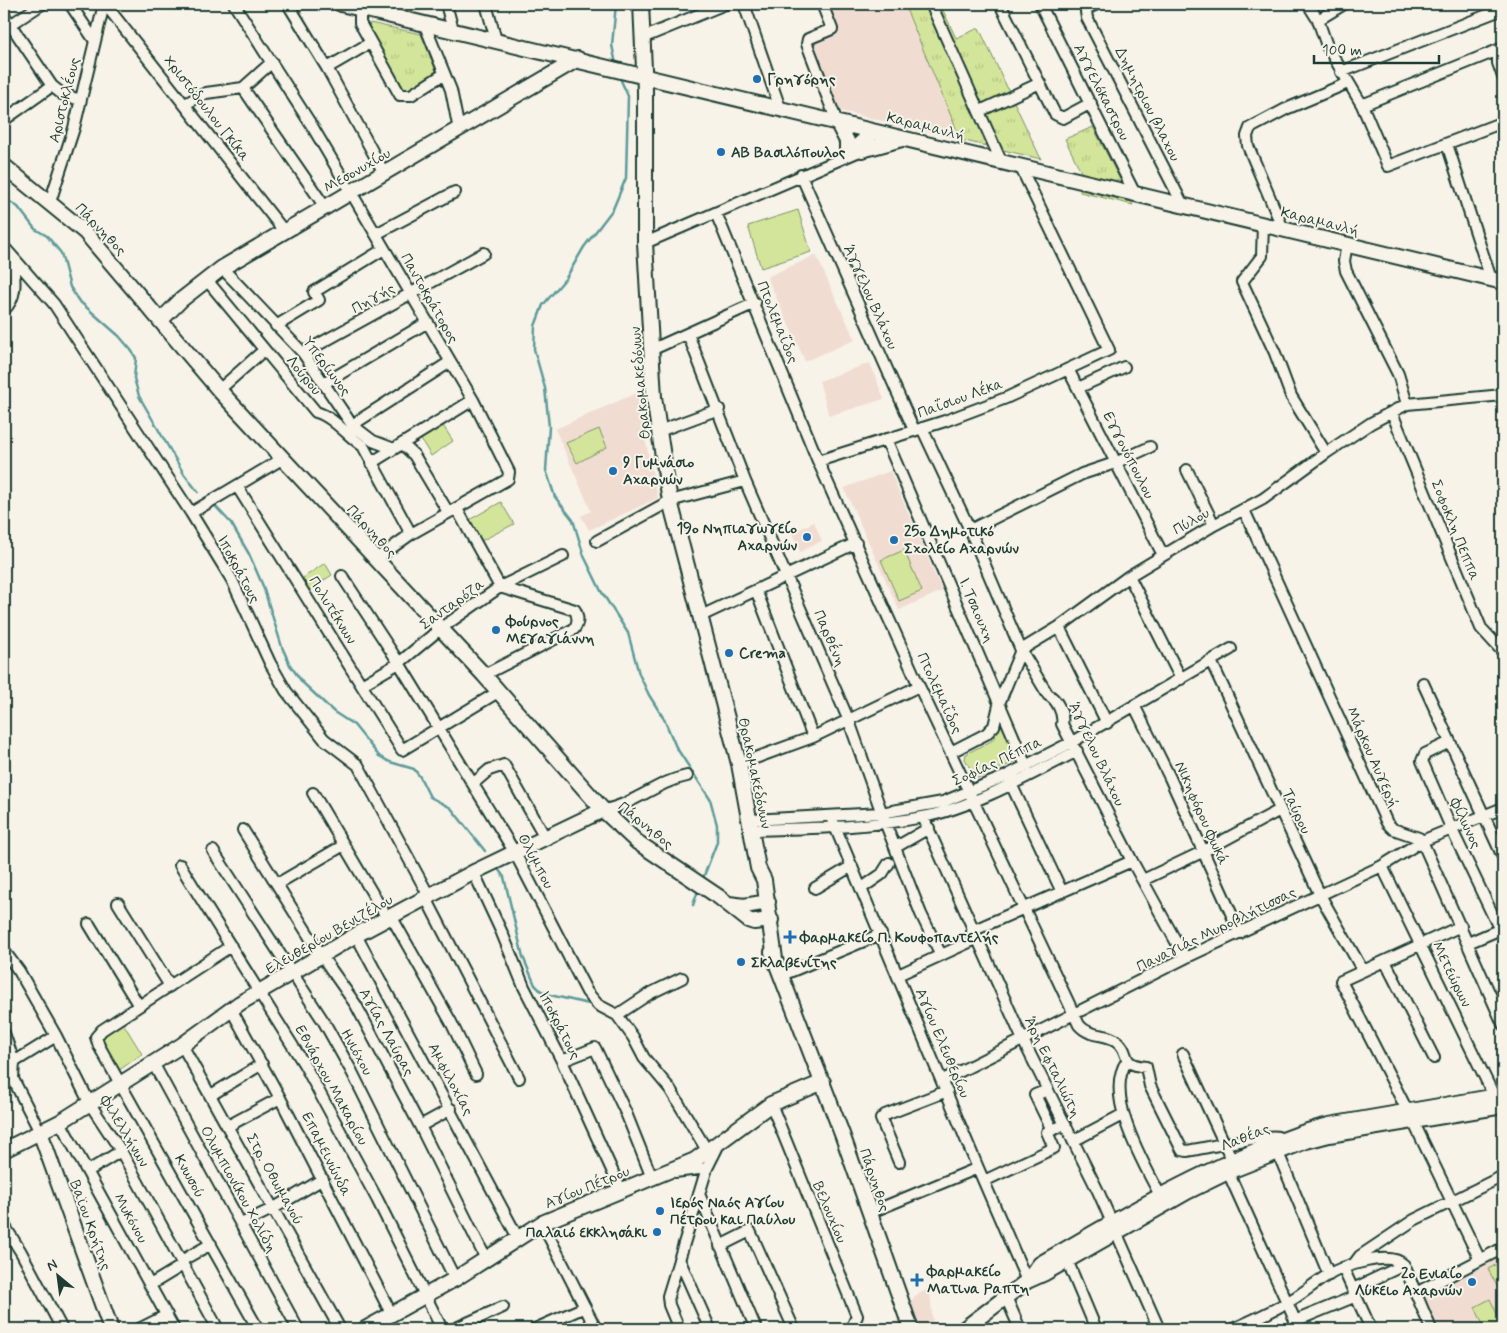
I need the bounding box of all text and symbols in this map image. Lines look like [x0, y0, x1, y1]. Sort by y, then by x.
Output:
scale bar [1314, 32, 1440, 64]
street label: Αγγελόκαστρου [1068, 41, 1134, 144]
text: 100 m [1322, 41, 1362, 61]
street label: Δημητριου βλαχου [1110, 44, 1185, 165]
street label: Χριστόδουλου Γκίκα [159, 52, 254, 166]
street label: Αριστοκλέους [45, 55, 85, 145]
place label: Γρηγόρης [767, 70, 836, 90]
marker: Γρηγόρης [751, 73, 763, 85]
street label: Καραμανλή [885, 108, 967, 146]
place label: ΑΒ Βασιλόπουλος [731, 143, 846, 163]
street label: Μεσονυχίου [320, 144, 395, 198]
marker: ΑΒ Βασιλόπουλος [715, 146, 727, 158]
street label: Πάρνηθος [70, 199, 131, 261]
street label: Καραμανλή [1279, 203, 1361, 241]
street label: Άγγελου Βλάχου [838, 242, 902, 353]
street label: Παντοκράτορος [395, 250, 463, 348]
street label: Πτολεμαΐδος [751, 278, 803, 367]
street label: Πηγής [348, 279, 399, 319]
street label: Θρακομακεδόνων [626, 325, 656, 440]
street label: Υπερίωνος [297, 333, 355, 401]
street label: Λούρου [281, 352, 326, 400]
street label: Παΐσιου Λέκα [915, 374, 1006, 424]
street label: Εγγονόπουλου [1098, 408, 1159, 503]
place label: 9 Γυμνάσιο Αχαρνών [623, 453, 695, 490]
marker: 9 Γυμνάσιο Αχαρνών [607, 465, 619, 477]
street label: Σοφοκλη Πεππα [1426, 477, 1485, 584]
street label: Πάρνηθος [342, 501, 401, 563]
street label: Πύλου [1170, 503, 1214, 540]
place label: 19ο Νηπιαγωγείο Αχαρνών [676, 519, 797, 556]
place label: 25ο Δημοτικό Σχολείο Αχαρνών [904, 522, 1019, 559]
marker: 19ο Νηπιαγωγείο Αχαρνών [801, 531, 813, 543]
street label: Ιποκράτους [212, 532, 265, 607]
marker: 25ο Δημοτικό Σχολείο Αχαρνών [888, 534, 900, 546]
street label: Πολυτέκνων [303, 573, 361, 649]
street label: Σανταρόζα [416, 574, 489, 635]
street label: Ι. Τσαουχη [953, 575, 999, 646]
street label: Παρθένη [808, 607, 850, 670]
place label: Φούρνος Μεγαγιάννη [505, 612, 595, 649]
marker: Φούρνος Μεγαγιάννη [490, 624, 502, 636]
place label: Crema [739, 644, 786, 664]
marker: Crema [723, 647, 735, 659]
street label: Πτολεμαΐδος [912, 650, 967, 738]
street label: Άγγελου Βλάχου [1063, 699, 1129, 810]
street label: Μάρκου Αυγερή [1341, 704, 1403, 811]
street label: Θρακομακεδόνων [732, 716, 776, 831]
street label: Σοφίας Πέππα [949, 732, 1046, 791]
street label: Νικηφόρου Φωκά [1169, 759, 1233, 869]
street label: Ταύρου [1277, 786, 1315, 838]
street label: Φίλωνος [1444, 794, 1486, 852]
street label: Πάρνηθος [614, 797, 678, 855]
street label: Ολύμπου [512, 830, 558, 893]
street label: Παναγιάς Μυροβλήτισσας [1133, 882, 1300, 977]
street label: Ελευθερίου Βενιζέλου [262, 890, 397, 979]
place label: Φαρμακείο Π. Κουφοπαντελής [799, 928, 999, 948]
marker: Φαρμακείο Π. Κουφοπαντελής [784, 931, 796, 943]
street label: Μετεώρων [1427, 938, 1476, 1011]
place label: Σκλαβενίτης [751, 953, 837, 973]
marker: Σκλαβενίτης [735, 956, 747, 968]
street label: Αγίας Λαύρας [354, 985, 419, 1080]
street label: Αγίου Ελευθερίου [910, 985, 974, 1101]
street label: Ιποκράτους [533, 988, 585, 1063]
street label: Άρη Εφταλιώτη [1019, 1014, 1085, 1121]
street label: Εθνάρχου Μακαρίου [290, 1022, 373, 1149]
street label: Ηνιόχου [335, 1026, 377, 1079]
street label: Αμφιλοχίας [423, 1040, 478, 1120]
street label: Φιλελλήνων [94, 1091, 154, 1172]
street label: Επαμεινώνδα [296, 1109, 356, 1200]
street label: Λαθέας [1218, 1119, 1273, 1157]
street label: Ολυμπιονίκου Χολίδη [195, 1123, 281, 1257]
street label: Στρ. Οθωμανού [241, 1130, 308, 1229]
street label: Πάρνηθος [854, 1146, 894, 1215]
street label: Κνωσού [169, 1151, 209, 1202]
street label: Αγίου Πέτρου [542, 1162, 633, 1214]
street label: Βαϊου Κρήτης [64, 1177, 116, 1274]
street label: Βελουχίου [807, 1178, 851, 1247]
street label: Μυκόνου [108, 1190, 152, 1247]
place label: Ιερός Ναός Αγίου Πέτρου και Παύλου [670, 1193, 795, 1230]
marker: Ιερός Ναός Αγίου Πέτρου και Παύλου [654, 1205, 666, 1217]
place label: Παλαιό εκκλησάκι [526, 1223, 648, 1243]
marker: Παλαιό εκκλησάκι [651, 1226, 663, 1238]
north arrow [32, 1250, 82, 1300]
text: N [44, 1255, 61, 1276]
place label: Φαρμακείο Ματινα Ραπτη [926, 1262, 1030, 1299]
place label: 2ο Ενιαίο Λύκειο Αχαρνών [1355, 1264, 1462, 1301]
marker: Φαρμακείο Ματινα Ραπτη [911, 1274, 923, 1286]
marker: 2ο Ενιαίο Λύκειο Αχαρνών [1466, 1276, 1478, 1288]

